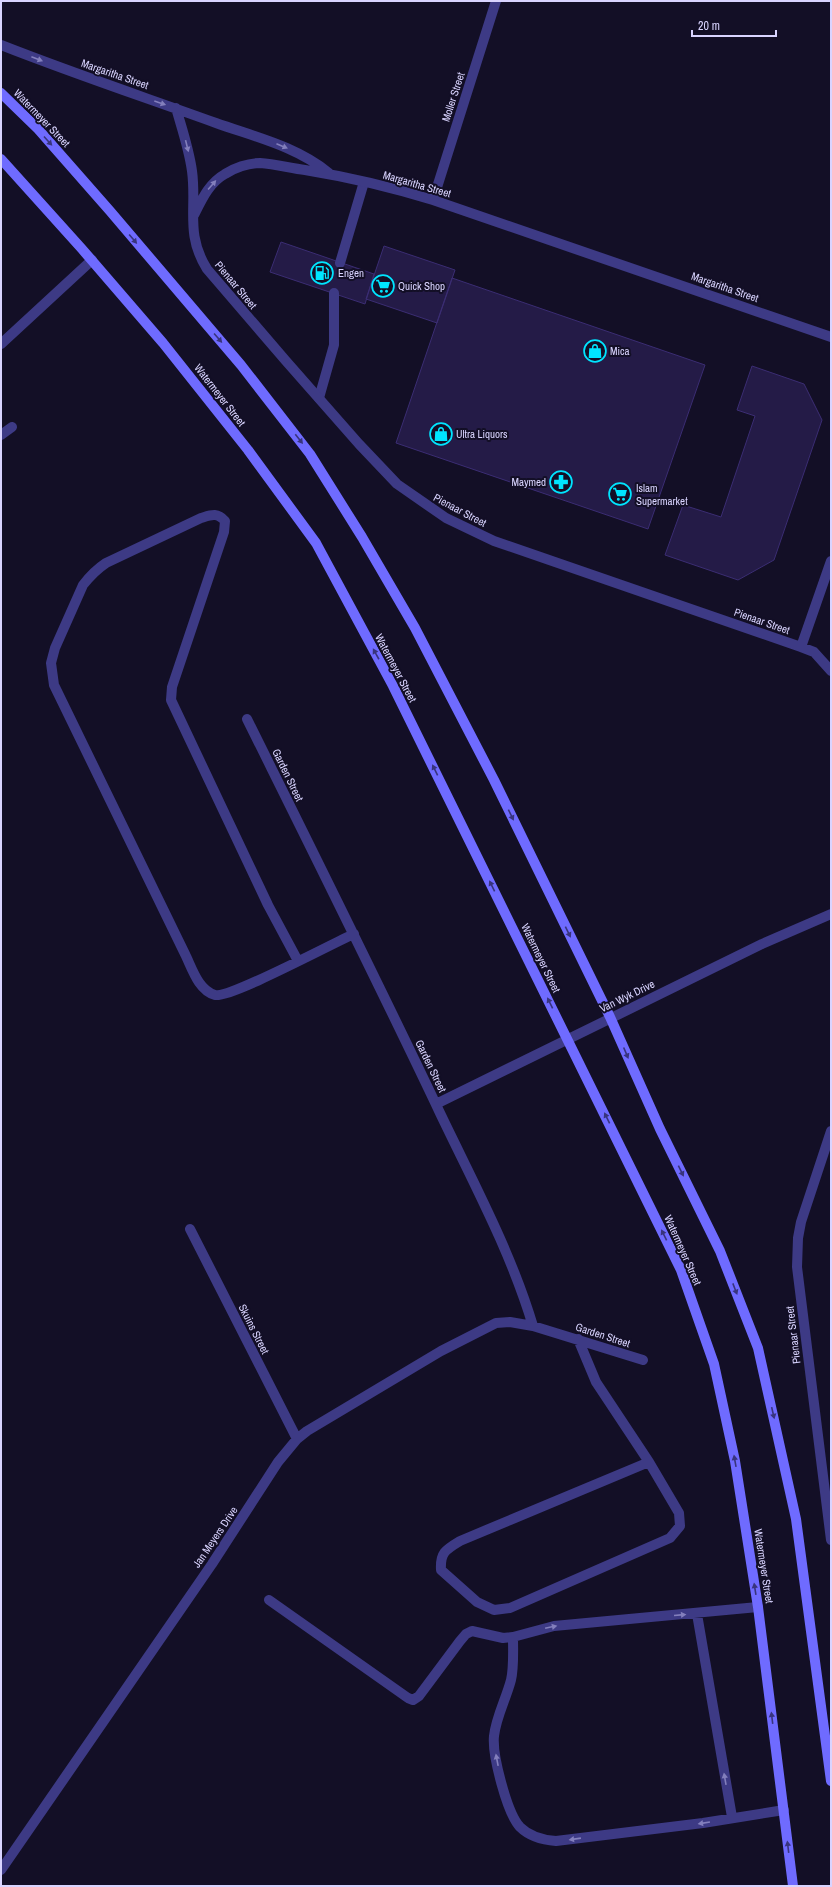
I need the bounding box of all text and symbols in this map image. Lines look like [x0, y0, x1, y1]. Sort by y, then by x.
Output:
scale bar [692, 12, 776, 38]
text: 20 m [698, 18, 720, 34]
street label: Margaritha Street [80, 56, 151, 92]
one-way arrow [32, 57, 44, 63]
street label: Moller Street [438, 70, 468, 123]
street label: Watermeyer Street [11, 86, 74, 150]
one-way arrow [154, 100, 166, 106]
one-way arrow [43, 136, 53, 146]
one-way arrow [184, 140, 190, 152]
one-way arrow [277, 143, 288, 149]
street label: Margaritha Street [381, 168, 453, 201]
one-way arrow [208, 180, 217, 190]
one-way arrow [129, 233, 138, 244]
street label: Pienaar Street [212, 258, 260, 312]
fuel station icon: Engen [309, 260, 335, 286]
place label: Engen [338, 266, 364, 280]
street label: Margaritha Street [690, 269, 761, 305]
supermarket icon: Quick Shop [370, 273, 396, 299]
place label: Quick Shop [398, 279, 445, 293]
one-way arrow [213, 332, 222, 343]
shop icon: Mica [582, 338, 608, 364]
place label: Mica [610, 344, 630, 358]
street label: Watermeyer Street [191, 361, 249, 429]
shop icon: Ultra Liquors [428, 421, 454, 447]
place label: Ultra Liquors [456, 427, 508, 441]
one-way arrow [294, 434, 303, 445]
pharmacy icon: Maymed [548, 469, 574, 495]
place label: Maymed [511, 475, 546, 489]
supermarket icon: Islam Supermarket [607, 481, 633, 507]
place label: Islam Supermarket [636, 481, 688, 508]
street label: Pienaar Street [431, 490, 489, 530]
street label: Pienaar Street [732, 605, 792, 637]
street label: Watermeyer Street [372, 631, 420, 705]
one-way arrow [372, 648, 379, 660]
street label: Garden Street [269, 746, 307, 804]
one-way arrow [431, 764, 438, 775]
one-way arrow [508, 810, 514, 821]
one-way arrow [489, 880, 495, 892]
street label: Watermeyer Street [518, 921, 564, 995]
one-way arrow [565, 927, 571, 938]
street label: Van Wyk Drive [597, 977, 657, 1015]
one-way arrow [547, 997, 553, 1008]
street label: Garden Street [412, 1037, 450, 1095]
one-way arrow [623, 1048, 629, 1060]
one-way arrow [604, 1112, 610, 1124]
one-way arrow [677, 1165, 684, 1177]
street label: Watermeyer Street [661, 1213, 705, 1288]
one-way arrow [661, 1229, 667, 1240]
one-way arrow [732, 1284, 738, 1296]
street label: Skuins Street [235, 1302, 273, 1357]
street label: Pienaar Street [782, 1305, 803, 1365]
street label: Garden Street [574, 1320, 633, 1351]
one-way arrow [770, 1407, 776, 1419]
one-way arrow [732, 1455, 738, 1467]
street label: Jan Meyers Drive [189, 1504, 241, 1570]
street label: Watermeyer Street [751, 1528, 777, 1605]
one-way arrow [752, 1583, 758, 1595]
one-way arrow [674, 1612, 686, 1619]
one-way arrow [545, 1624, 557, 1630]
one-way arrow [769, 1712, 775, 1724]
one-way arrow [493, 1754, 499, 1766]
one-way arrow [722, 1773, 728, 1785]
one-way arrow [698, 1820, 710, 1826]
one-way arrow [569, 1836, 581, 1842]
one-way arrow [785, 1841, 791, 1853]

